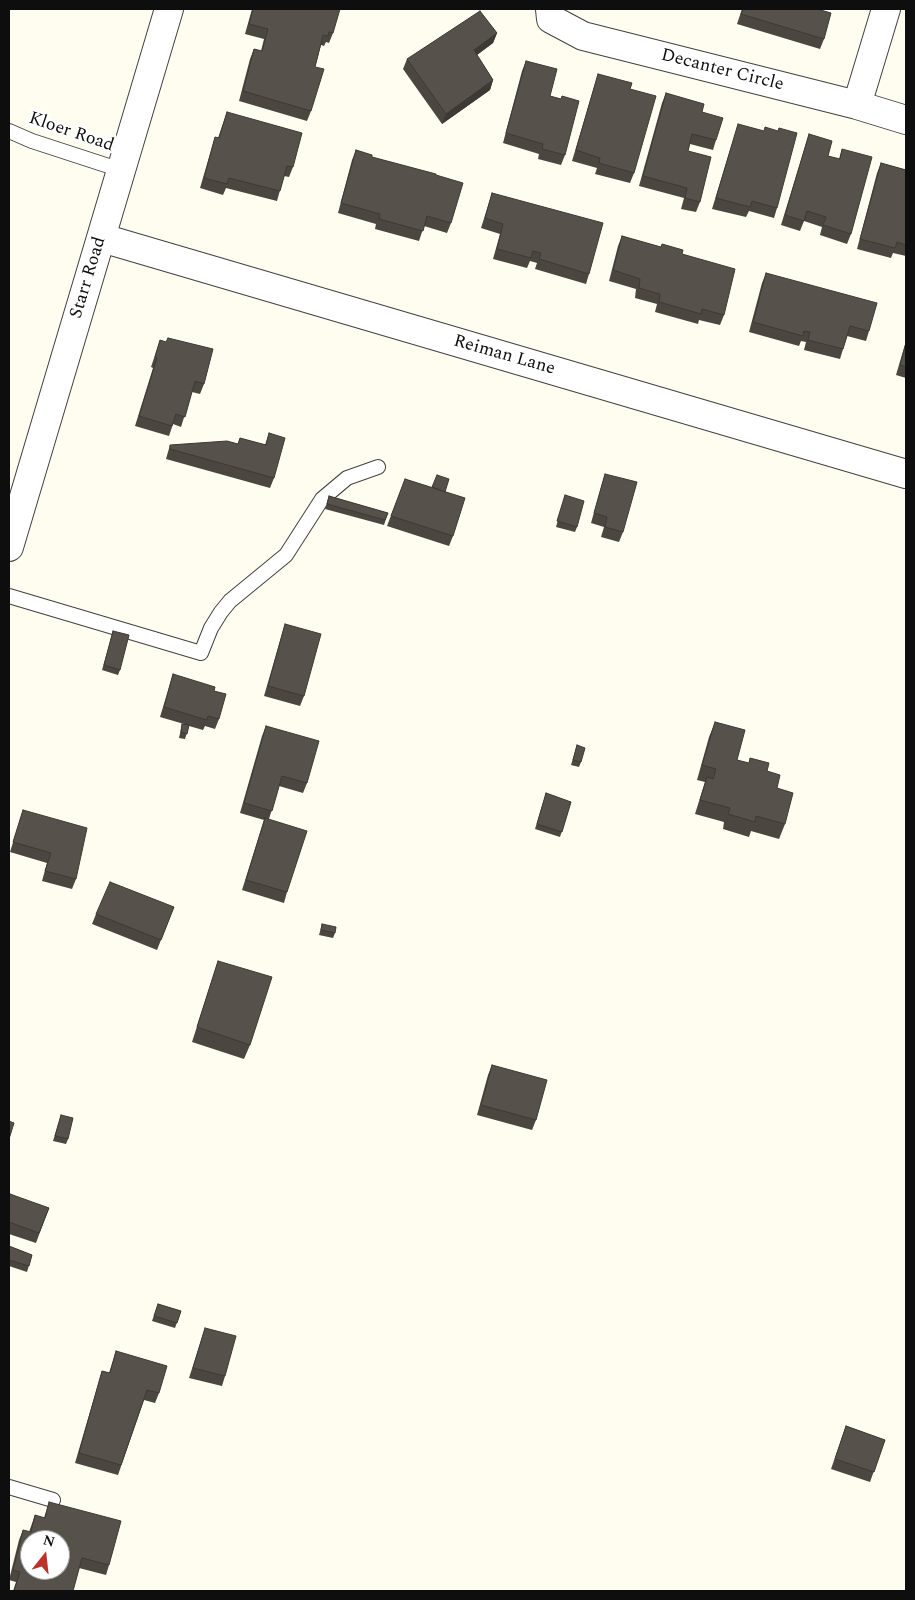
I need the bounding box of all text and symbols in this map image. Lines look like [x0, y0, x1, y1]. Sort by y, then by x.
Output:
street label: Decanter Circle [658, 45, 786, 97]
street label: Kloer Road [26, 108, 116, 158]
street label: Starr Road [66, 235, 112, 321]
street label: Reiman Lane [451, 331, 557, 381]
text: N [41, 1529, 57, 1553]
north arrow [20, 1530, 70, 1580]

